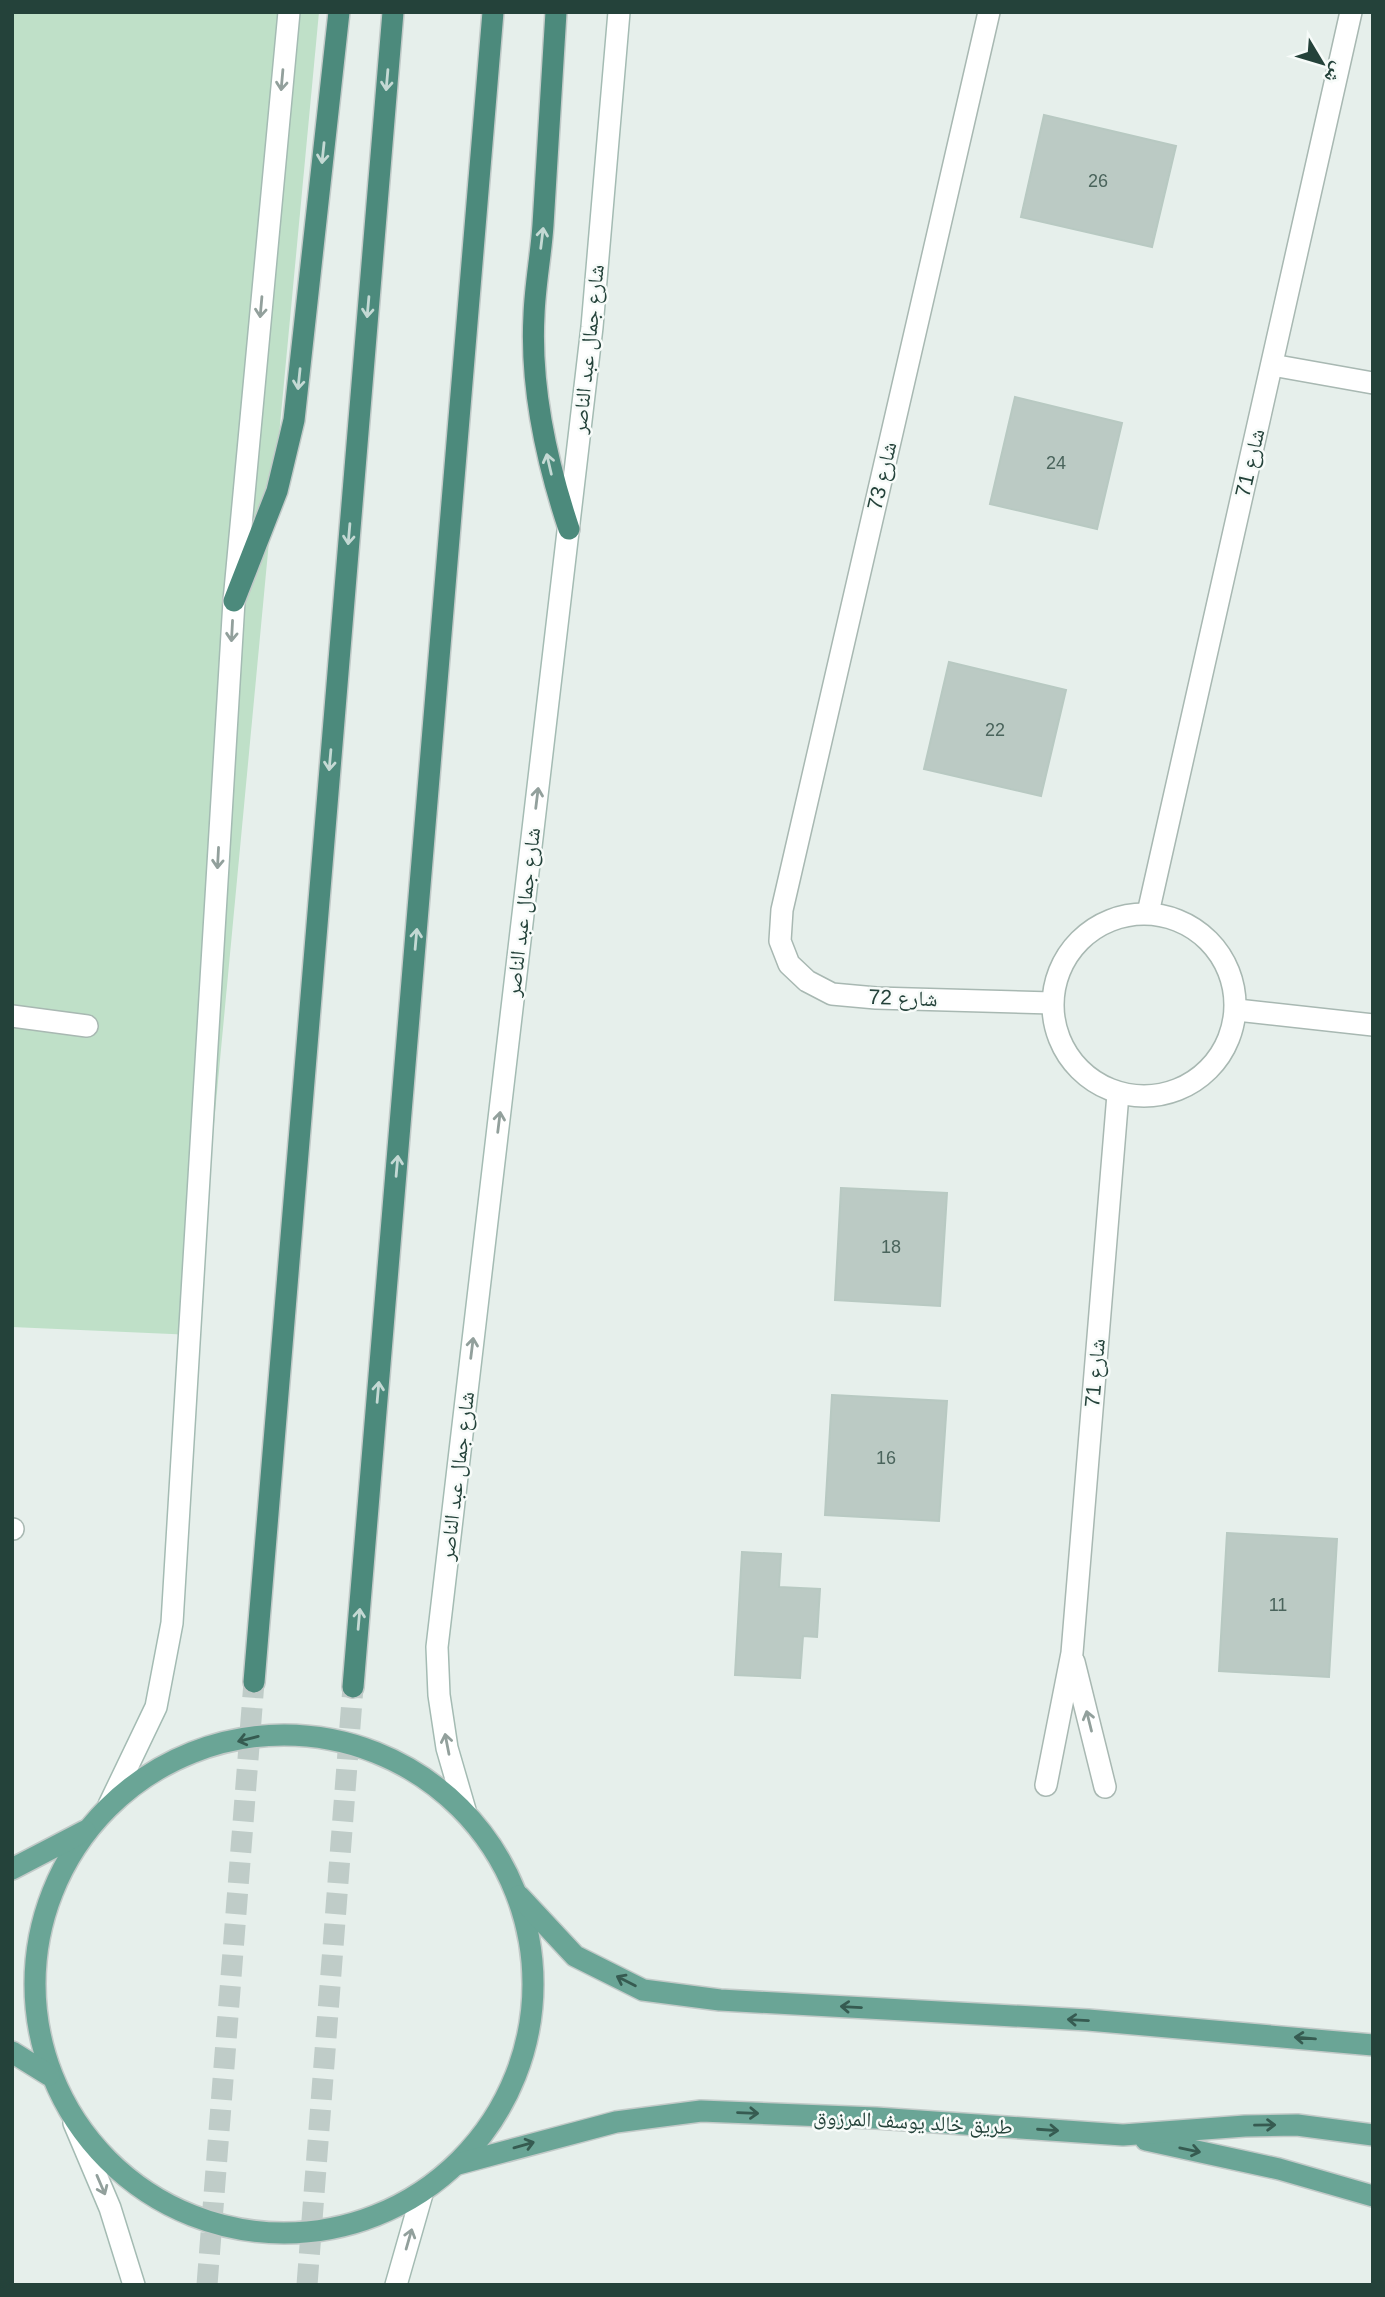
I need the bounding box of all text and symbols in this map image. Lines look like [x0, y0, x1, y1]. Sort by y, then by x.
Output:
north arrow [1287, 28, 1357, 98]
text: ش [1320, 58, 1349, 88]
one-way arrow [276, 68, 289, 91]
one-way arrow [380, 68, 393, 91]
one-way arrow [317, 141, 330, 164]
house number: 26 [1088, 171, 1108, 191]
one-way arrow [535, 227, 548, 250]
street label: شارع جمال عبد الناصر [567, 263, 610, 436]
one-way arrow [254, 295, 267, 318]
one-way arrow [361, 295, 374, 318]
one-way arrow [292, 368, 305, 390]
street label: شارع 71 [1231, 427, 1270, 500]
street label: شارع 73 [863, 440, 902, 513]
one-way arrow [542, 453, 555, 476]
house number: 24 [1046, 453, 1066, 473]
one-way arrow [342, 522, 355, 544]
one-way arrow [225, 619, 238, 642]
house number: 22 [985, 720, 1005, 740]
one-way arrow [323, 749, 336, 771]
one-way arrow [530, 787, 543, 810]
street label: شارع جمال عبد الناصر [501, 826, 546, 999]
one-way arrow [211, 846, 224, 869]
one-way arrow [410, 928, 423, 951]
street label: شارع 72 [868, 985, 938, 1012]
one-way arrow [492, 1111, 505, 1133]
one-way arrow [391, 1155, 404, 1177]
house number: 18 [881, 1237, 901, 1257]
one-way arrow [466, 1337, 479, 1359]
street label: شارع 71 [1080, 1338, 1111, 1409]
one-way arrow [372, 1382, 385, 1404]
street label: شارع جمال عبد الناصر [435, 1390, 480, 1563]
house number: 16 [876, 1448, 896, 1468]
house number: 11 [1269, 1595, 1287, 1615]
one-way arrow [353, 1608, 366, 1631]
one-way arrow [1081, 1710, 1095, 1733]
one-way arrow [237, 1733, 260, 1746]
one-way arrow [440, 1733, 453, 1756]
one-way arrow [616, 1974, 637, 1988]
one-way arrow [840, 2000, 863, 2013]
one-way arrow [1067, 2013, 1090, 2026]
one-way arrow [1294, 2031, 1317, 2044]
street label: طريق خالد يوسف المرزوق [813, 2105, 1013, 2140]
one-way arrow [736, 2107, 759, 2120]
one-way arrow [1253, 2118, 1276, 2132]
one-way arrow [1037, 2123, 1060, 2136]
one-way arrow [513, 2137, 535, 2150]
one-way arrow [1178, 2143, 1201, 2157]
one-way arrow [95, 2174, 108, 2196]
one-way arrow [403, 2228, 416, 2250]

